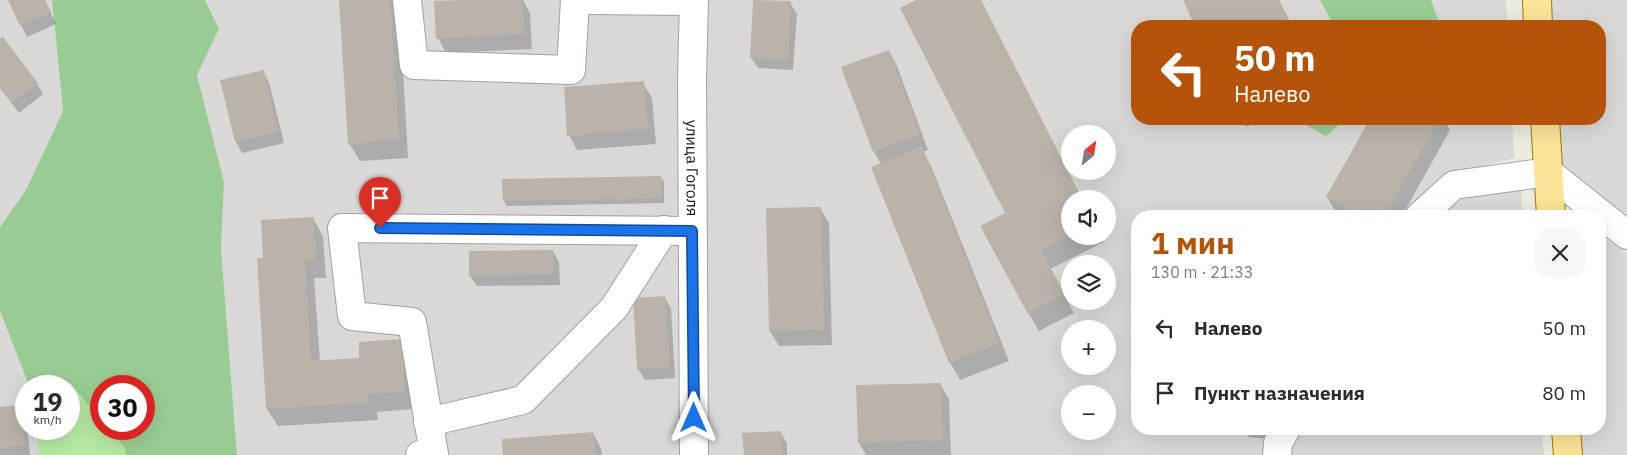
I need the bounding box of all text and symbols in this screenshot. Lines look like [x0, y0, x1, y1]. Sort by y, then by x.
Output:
text: 50 m [1234, 35, 1316, 81]
icon: left [1151, 40, 1216, 105]
text: Налево [1234, 79, 1311, 108]
street label: улица Гоголя [682, 120, 703, 216]
north arrow [1061, 125, 1116, 180]
map controls [1061, 125, 1116, 440]
pin [359, 177, 401, 228]
icon: arrive [366, 184, 394, 212]
button: sound [1061, 190, 1116, 245]
text: 1 мин [1151, 223, 1235, 262]
button: close [1534, 227, 1586, 279]
button: layers [1061, 255, 1116, 310]
text: 130 m · 21:33 [1151, 262, 1253, 282]
icon: left [1151, 314, 1179, 342]
text: Налево [1194, 316, 1263, 340]
text: 50 m [1542, 316, 1586, 340]
button: + [1061, 320, 1116, 375]
speed limit sign: 30 [90, 375, 155, 440]
icon: arrive [1151, 379, 1179, 407]
text: Пункт назначения [1194, 381, 1365, 405]
text: 80 m [1542, 381, 1586, 405]
text: 19 [32, 385, 63, 418]
button: − [1061, 385, 1116, 440]
position arrow [667, 391, 719, 443]
text: km/h [33, 412, 62, 427]

